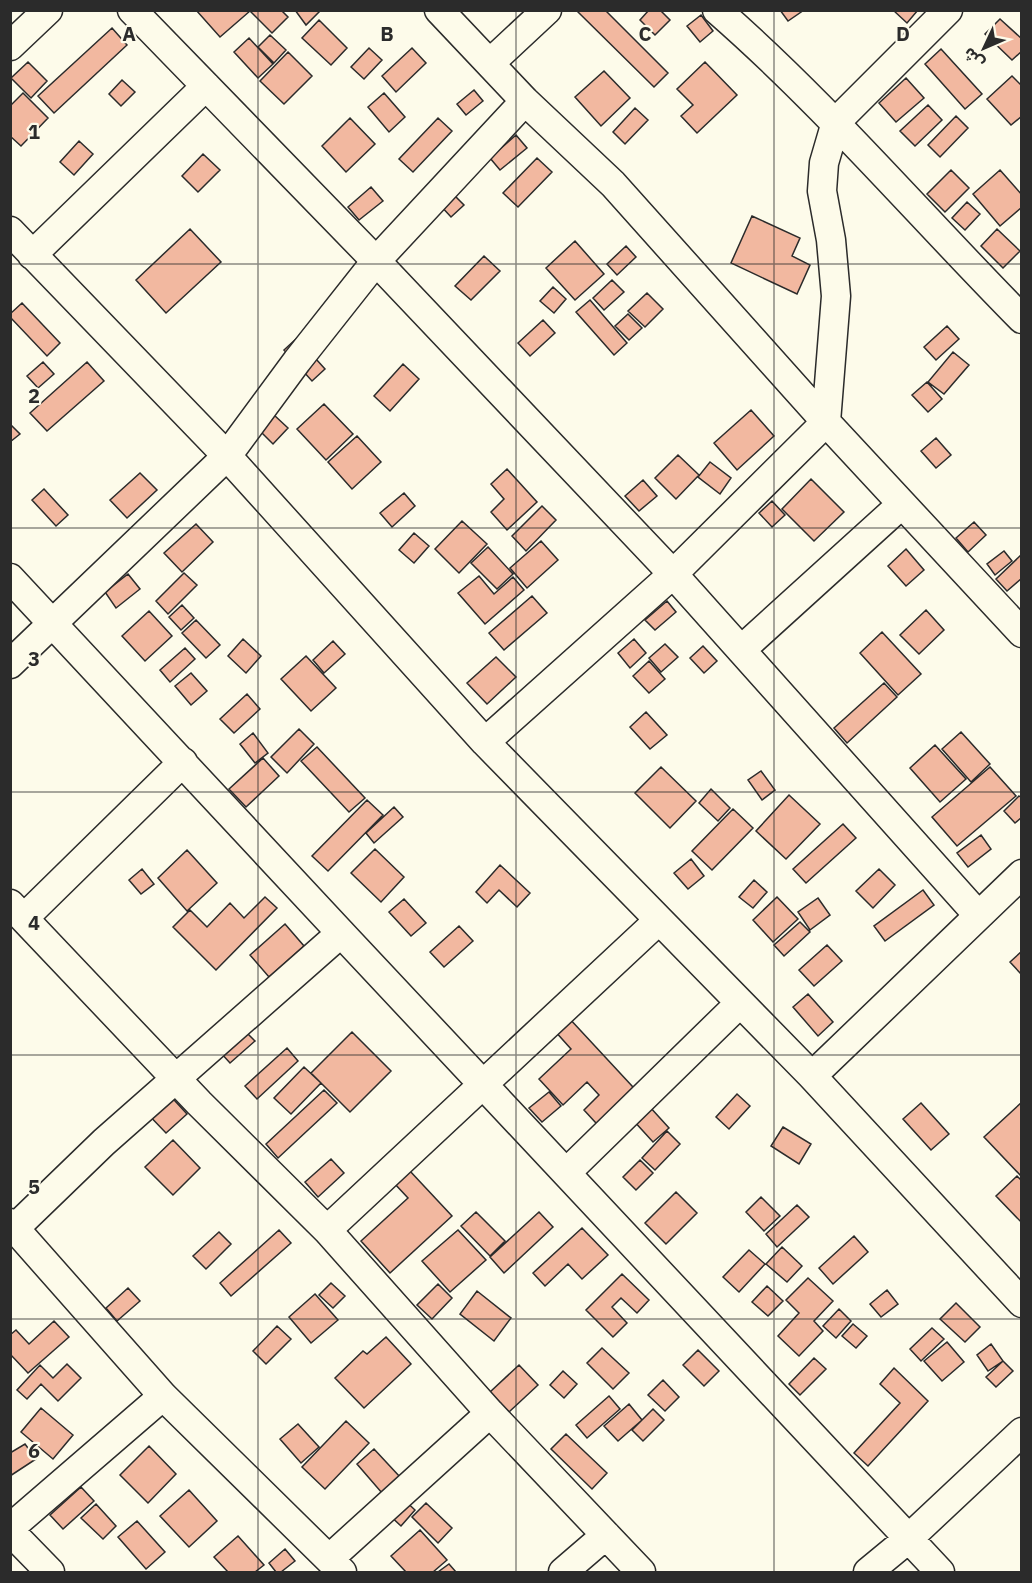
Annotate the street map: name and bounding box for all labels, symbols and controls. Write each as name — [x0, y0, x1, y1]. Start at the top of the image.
north arrow — [954, 18, 1014, 78]
text: A — [122, 20, 136, 47]
text: B — [380, 20, 394, 47]
text: C — [638, 20, 652, 47]
text: D — [896, 20, 910, 47]
text: ش — [958, 44, 988, 73]
text: 1 — [28, 118, 40, 145]
text: 2 — [28, 382, 40, 409]
text: 3 — [28, 645, 40, 672]
text: 4 — [28, 909, 40, 936]
text: 5 — [28, 1173, 40, 1200]
text: 6 — [28, 1437, 40, 1464]

